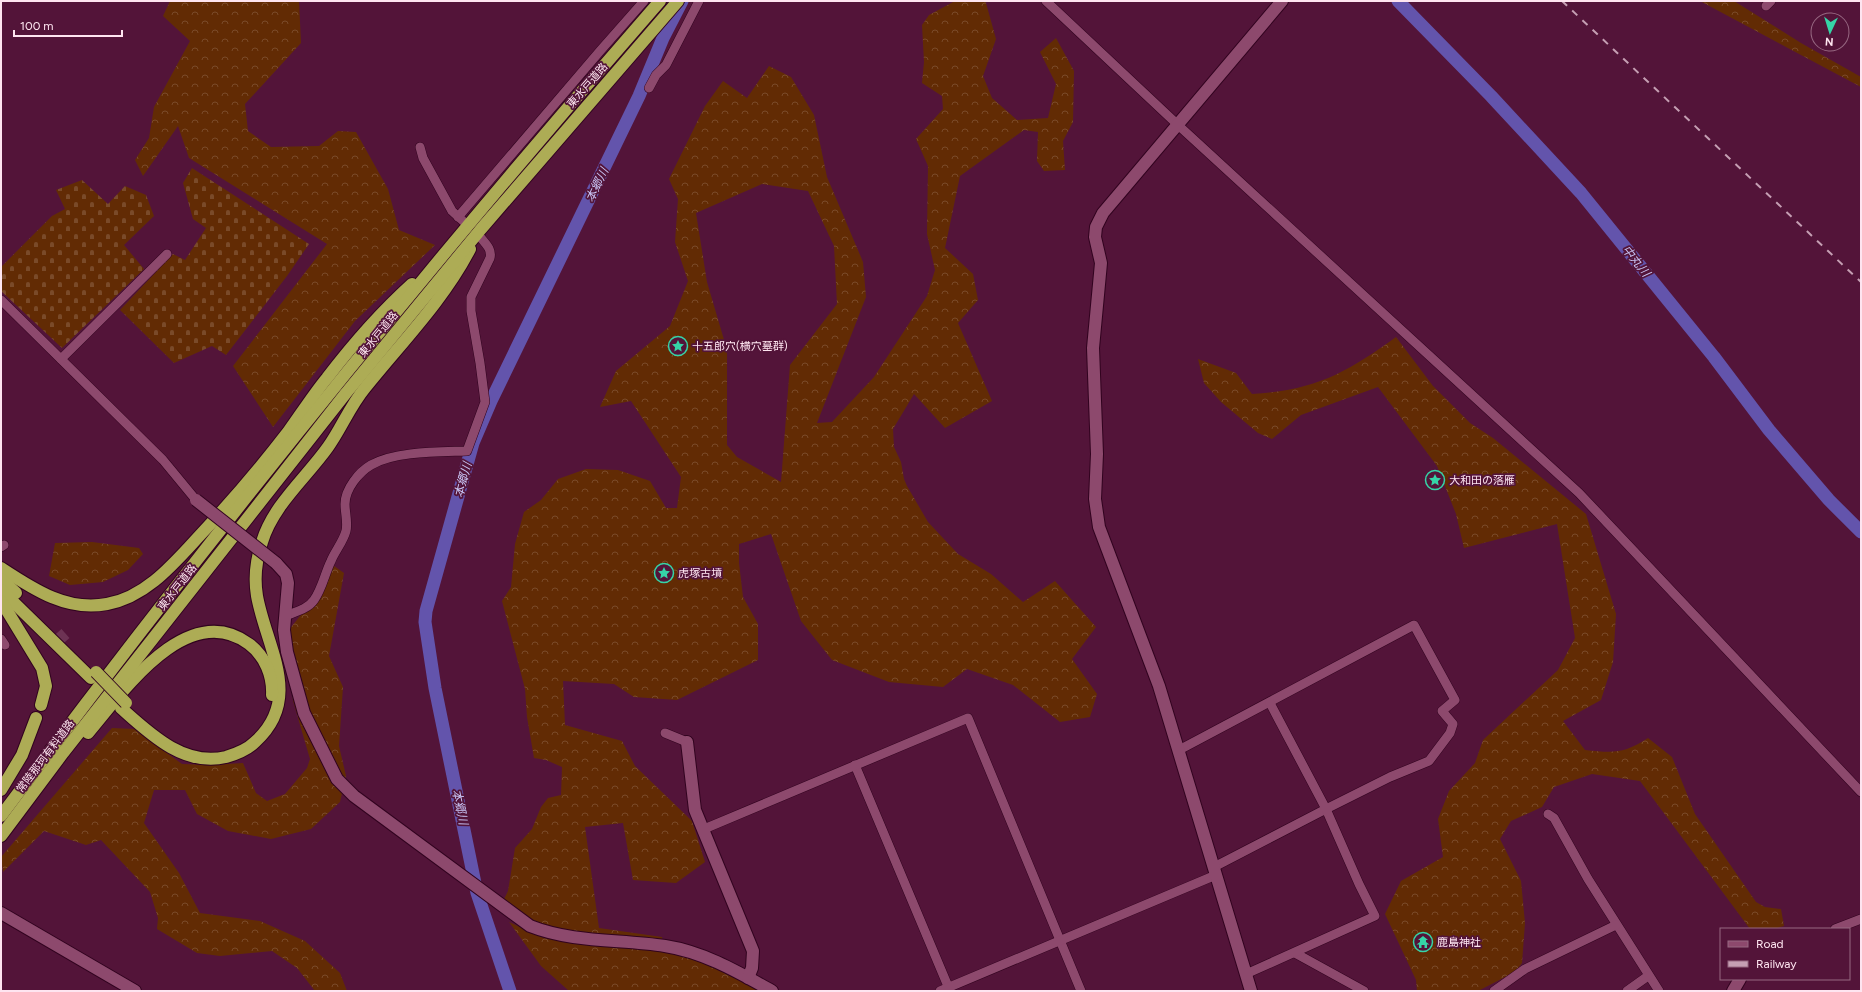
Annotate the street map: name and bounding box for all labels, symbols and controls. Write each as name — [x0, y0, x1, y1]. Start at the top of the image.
scale bar — [14, 12, 122, 38]
north arrow — [1810, 12, 1850, 52]
text: 100 m — [20, 19, 54, 33]
text: N — [1825, 35, 1834, 48]
street label: 東水戸道路 — [564, 60, 610, 110]
water label: 本郷川 — [583, 164, 612, 204]
water label: 中丸川 — [1619, 243, 1654, 281]
street label: 東水戸道路 — [356, 309, 401, 360]
place icon: 十五郎穴(横穴墓群) — [667, 335, 689, 357]
place label: 十五郎穴(横穴墓群) — [692, 340, 788, 353]
water label: 本郷川 — [452, 459, 475, 499]
place icon: 大和田の落雁 — [1424, 469, 1446, 491]
place label: 大和田の落雁 — [1449, 474, 1515, 487]
street label: 東水戸道路 — [155, 562, 199, 613]
place icon: 虎塚古墳 — [653, 562, 675, 584]
place label: 虎塚古墳 — [678, 567, 722, 580]
street label: 常陸那珂有料道路 — [14, 717, 77, 795]
water label: 本郷川 — [449, 788, 471, 828]
legend — [1720, 928, 1850, 980]
temple icon: 鹿島神社 — [1412, 931, 1434, 953]
place label: 鹿島神社 — [1437, 936, 1481, 949]
text: Road — [1756, 937, 1784, 951]
text: Railway — [1756, 957, 1797, 971]

